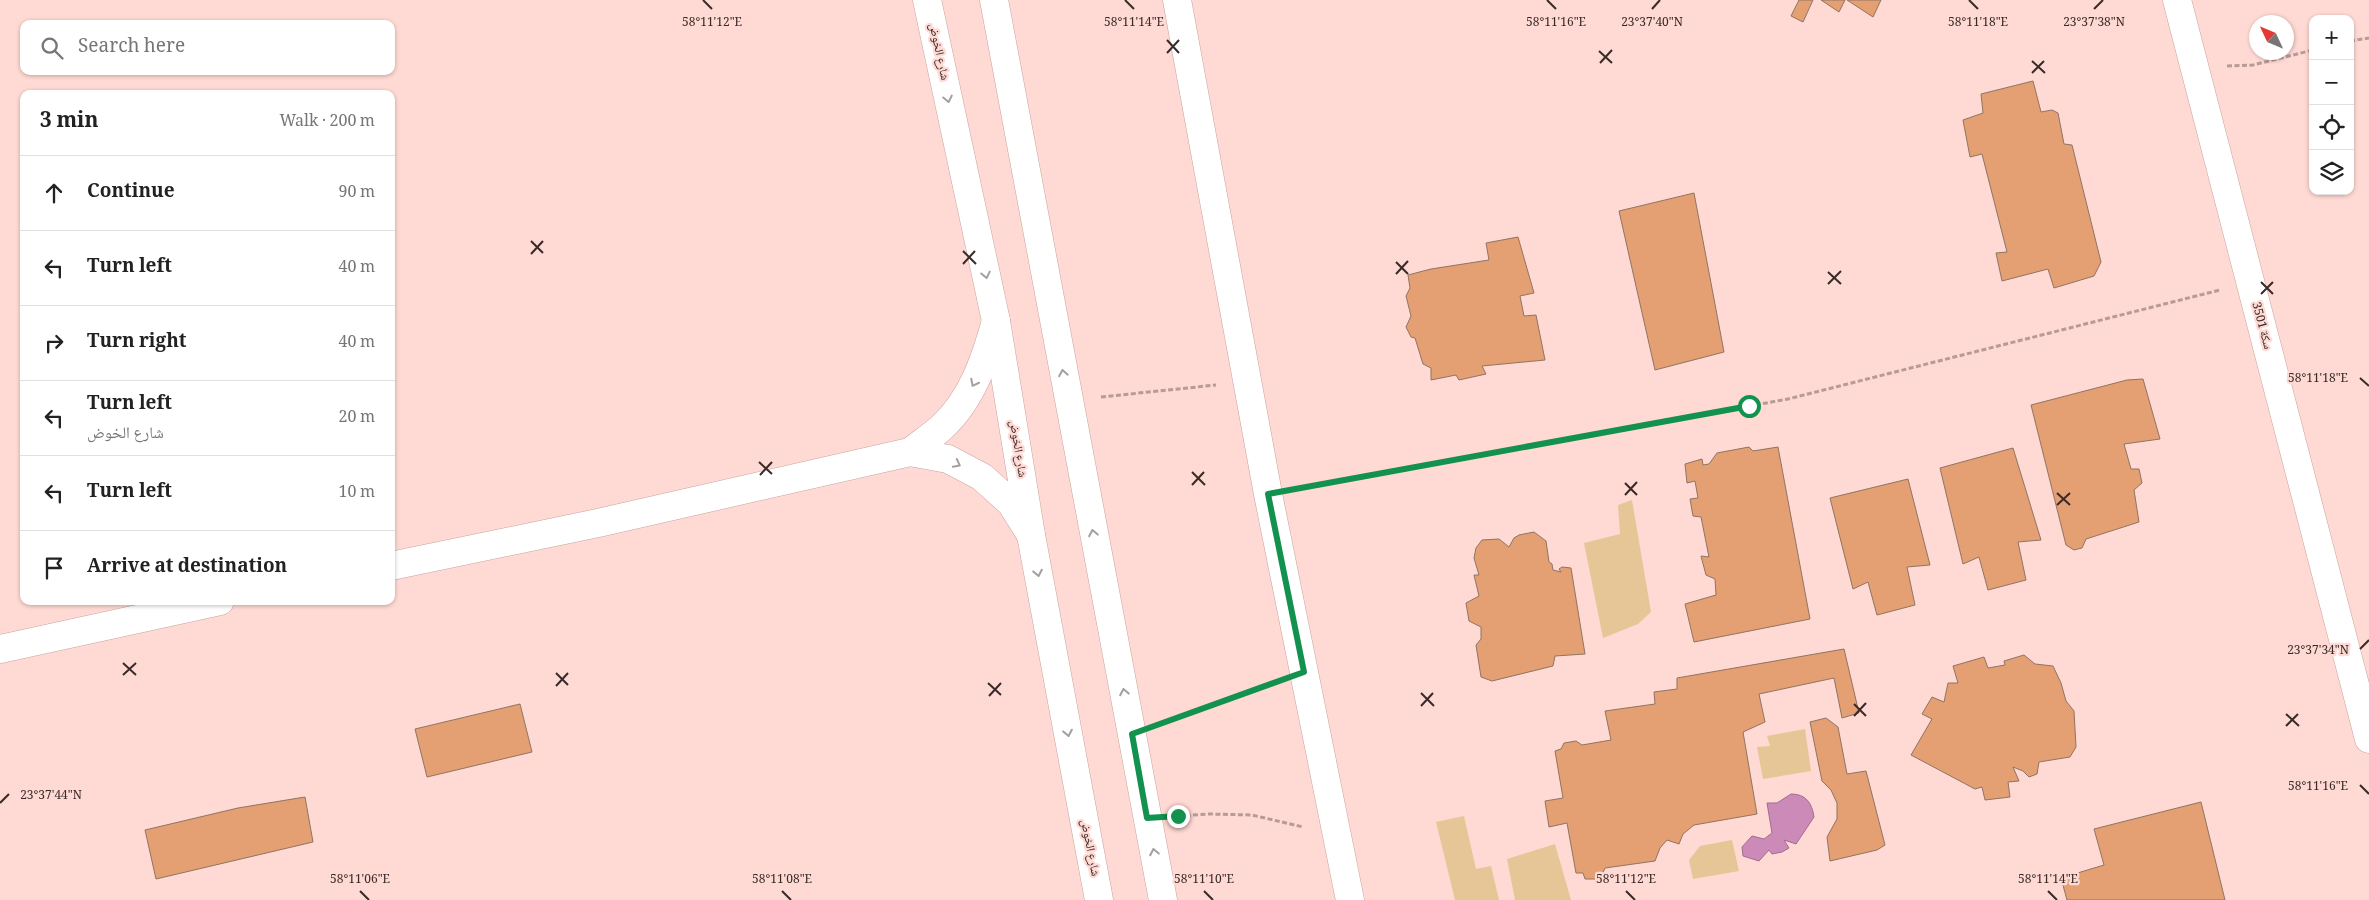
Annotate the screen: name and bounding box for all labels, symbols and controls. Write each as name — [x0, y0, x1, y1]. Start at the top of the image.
text: 58°11'12"E — [682, 13, 742, 34]
text: 58°11'14"E — [1104, 13, 1164, 34]
text: 58°11'16"E — [1526, 13, 1586, 34]
text: 23°37'40"N — [1621, 13, 1683, 34]
text: 58°11'18"E — [1948, 13, 2008, 34]
text: 23°37'38"N — [2063, 13, 2125, 34]
north arrow — [2249, 15, 2294, 60]
map controls — [2309, 15, 2354, 195]
button: + — [2309, 15, 2354, 60]
search box — [20, 20, 395, 75]
street label: شارع الخوض — [922, 22, 954, 82]
text: Search here — [78, 32, 185, 64]
icon: search — [38, 34, 66, 62]
button: − — [2309, 60, 2354, 105]
one-way arrow — [942, 95, 953, 103]
text: 3 min — [40, 105, 99, 140]
button: locate — [2309, 105, 2354, 150]
text: Walk · 200 m — [279, 109, 375, 136]
button: layers — [2309, 150, 2354, 195]
text: Continue — [87, 177, 175, 209]
icon: ahead — [40, 179, 68, 207]
text: 90 m — [338, 180, 375, 207]
text: Turn left — [87, 252, 172, 284]
icon: left — [40, 254, 68, 282]
text: 40 m — [338, 255, 375, 282]
one-way arrow — [980, 271, 990, 279]
street label: سكة 3501 — [2245, 300, 2277, 352]
text: Turn right — [87, 327, 187, 359]
icon: right — [40, 329, 68, 357]
text: 40 m — [338, 330, 375, 357]
one-way arrow — [1058, 369, 1068, 378]
text: 58°11'18"E — [2288, 369, 2348, 390]
one-way arrow — [970, 378, 980, 387]
text: Turn left — [87, 389, 172, 421]
route start — [1738, 395, 1761, 418]
icon: left — [40, 404, 68, 432]
text: 20 m — [338, 405, 375, 432]
street label: شارع الخوض — [1002, 419, 1032, 479]
text: شارع الخوض — [87, 421, 164, 448]
one-way arrow — [952, 458, 961, 468]
text: Turn left — [87, 477, 172, 509]
icon: left — [40, 479, 68, 507]
text: 10 m — [338, 480, 375, 507]
one-way arrow — [1089, 528, 1099, 537]
text: Arrive at destination — [87, 552, 287, 584]
icon: arrive — [40, 554, 68, 582]
one-way arrow — [1032, 568, 1043, 577]
text: 23°37'34"N — [2287, 641, 2349, 662]
one-way arrow — [1119, 688, 1129, 697]
one-way arrow — [1062, 728, 1072, 737]
text: 58°11'16"E — [2288, 777, 2348, 798]
text: 23°37'44"N — [20, 786, 82, 807]
route end — [1167, 805, 1190, 828]
street label: شارع الخوض — [1073, 818, 1105, 878]
one-way arrow — [1149, 848, 1160, 857]
text: 58°11'06"E — [330, 870, 390, 891]
text: 58°11'08"E — [752, 870, 812, 891]
text: 58°11'10"E — [1174, 870, 1234, 891]
text: 58°11'12"E — [1596, 870, 1656, 891]
text: 58°11'14"E — [2018, 870, 2078, 891]

